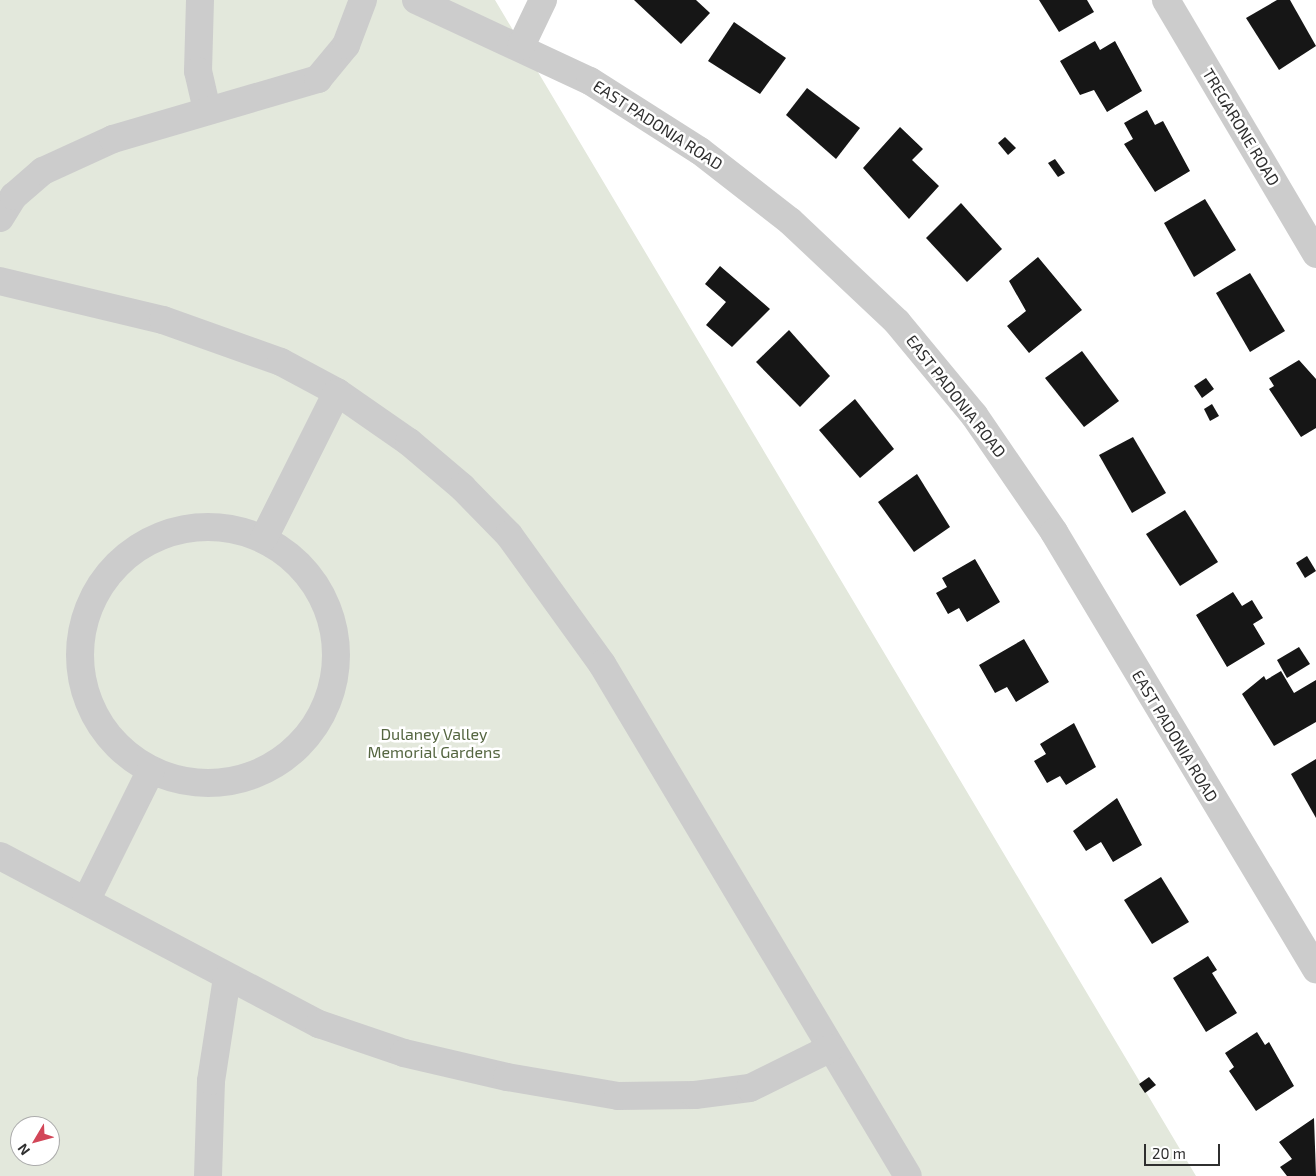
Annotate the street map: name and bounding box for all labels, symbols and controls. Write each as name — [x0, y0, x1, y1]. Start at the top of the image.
street label: TREGARONE ROAD — [1198, 65, 1284, 189]
street label: EAST PADONIA ROAD — [589, 76, 727, 174]
street label: EAST PADONIA ROAD — [902, 331, 1010, 461]
street label: EAST PADONIA ROAD — [1128, 666, 1222, 806]
park label: Dulaney Valley Memorial Gardens — [367, 724, 501, 762]
north arrow — [10, 1116, 60, 1166]
scale bar — [1146, 1134, 1222, 1166]
text: N — [14, 1141, 33, 1159]
text: 20 m — [1152, 1144, 1186, 1162]

